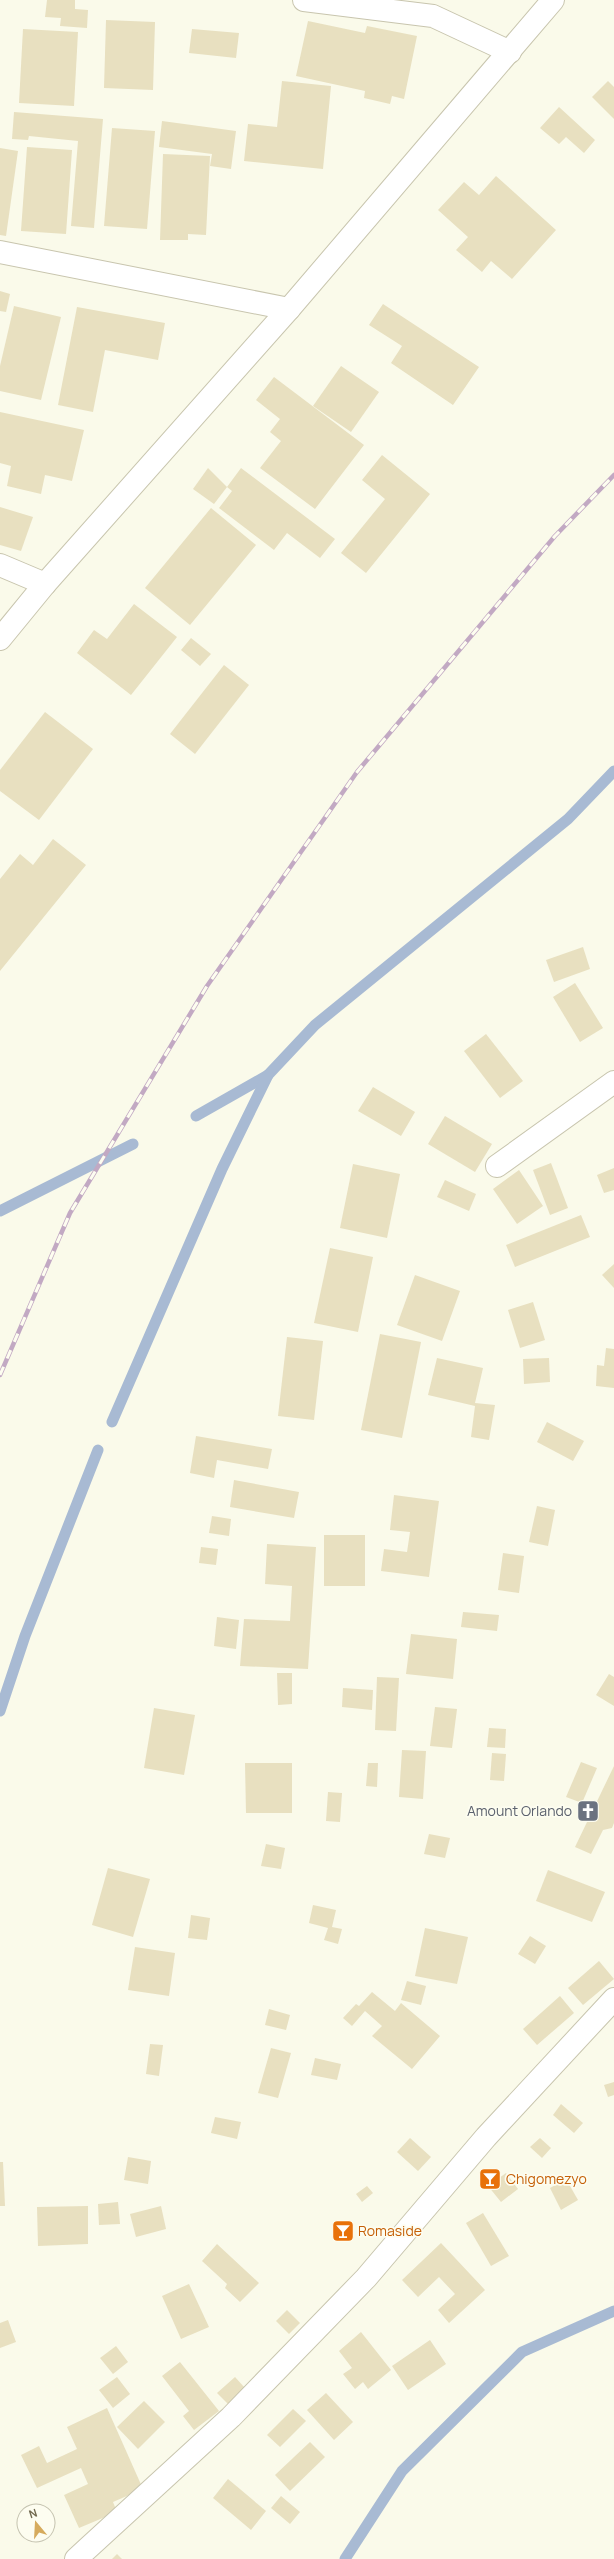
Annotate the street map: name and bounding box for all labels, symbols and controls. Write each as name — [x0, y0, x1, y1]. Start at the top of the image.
church icon: Amount Orlando — [575, 1798, 601, 1824]
place label: Amount Orlando — [467, 1801, 572, 1820]
bar icon: Chigomezyo — [477, 2166, 503, 2192]
place label: Chigomezyo — [506, 2169, 587, 2188]
bar icon: Romaside — [330, 2218, 356, 2244]
place label: Romaside — [358, 2221, 422, 2240]
north arrow — [16, 2503, 56, 2543]
text: N — [27, 2505, 39, 2521]

